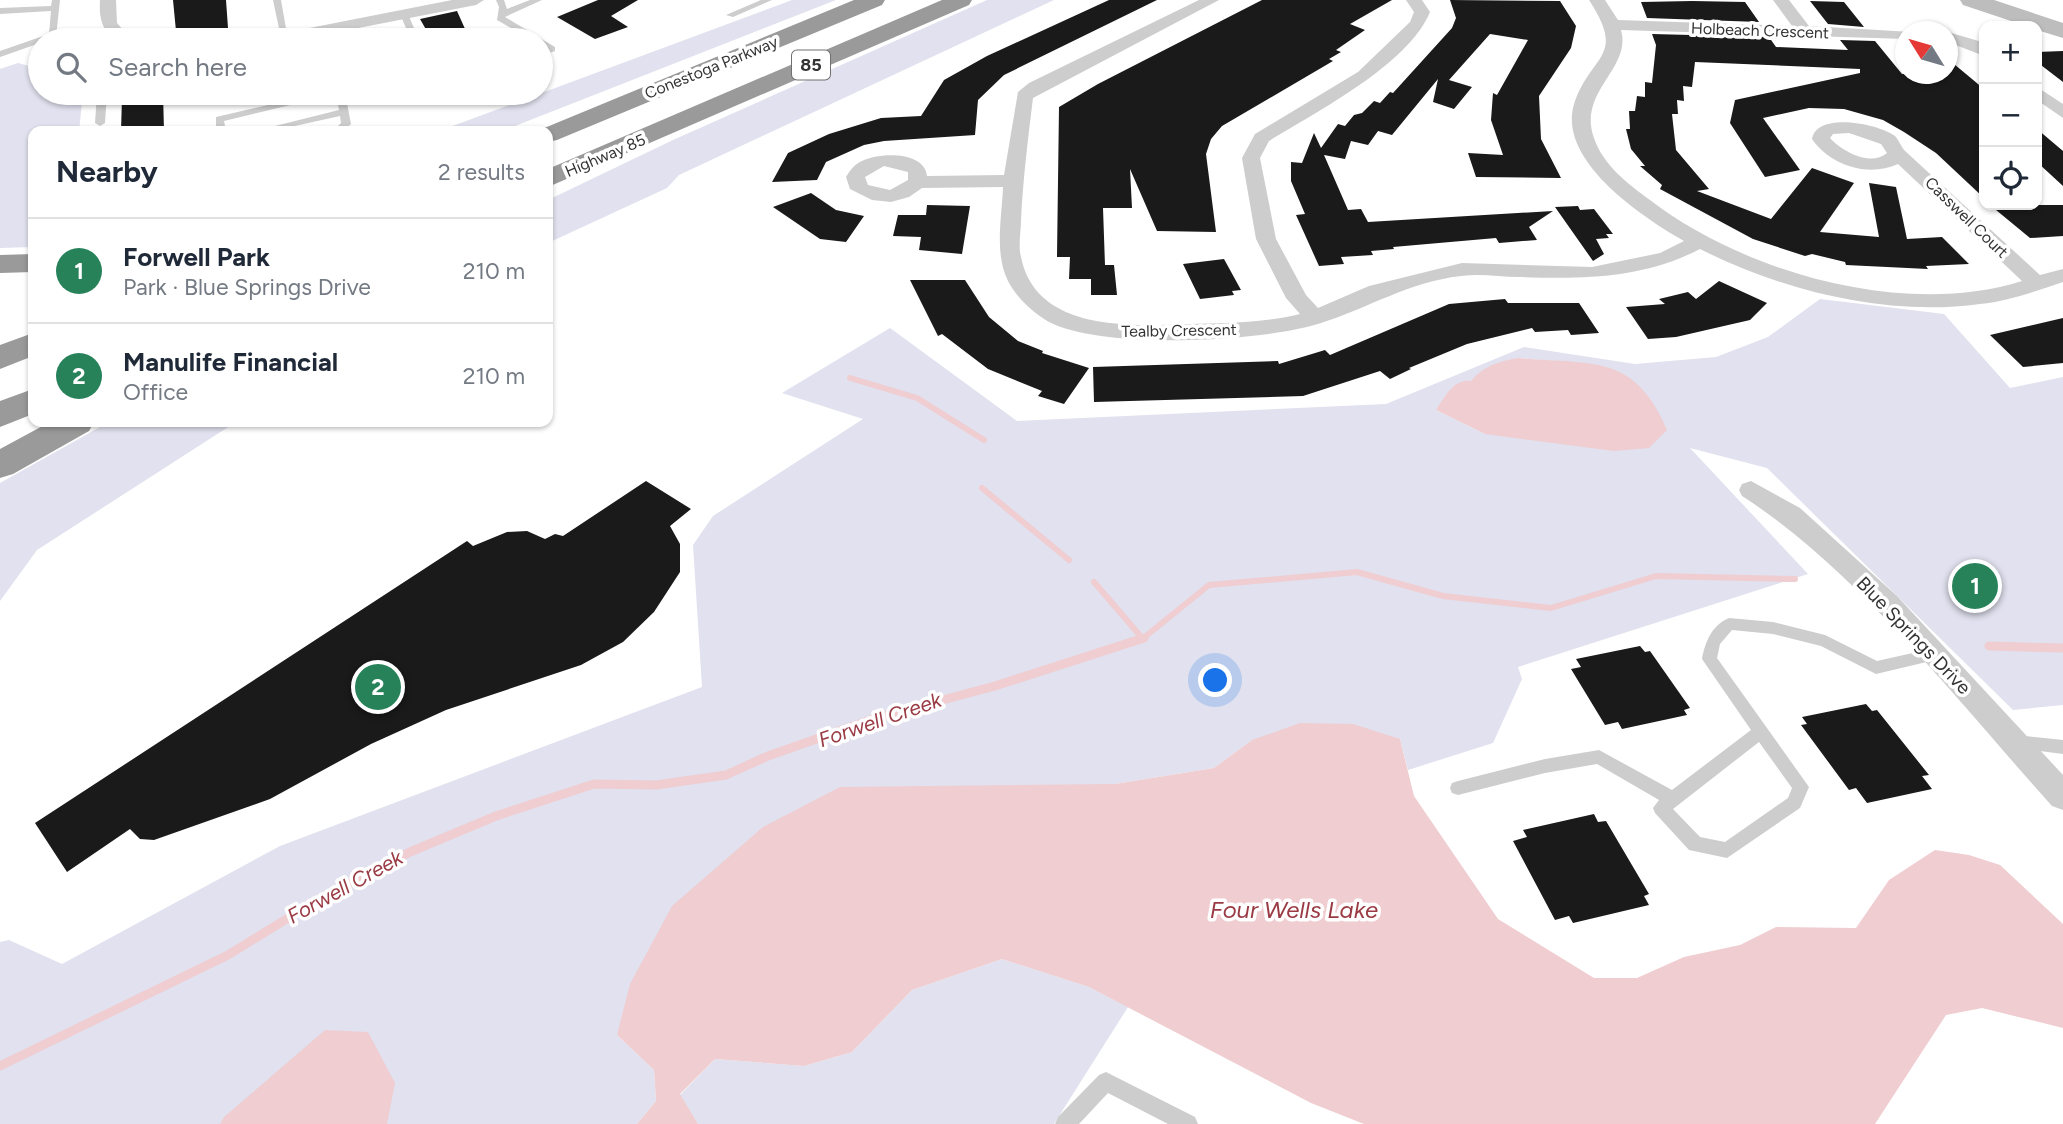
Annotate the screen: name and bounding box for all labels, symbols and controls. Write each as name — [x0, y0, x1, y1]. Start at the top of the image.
street label: Holbeach Crescent — [1691, 19, 1829, 42]
north arrow — [1895, 21, 1958, 84]
map controls — [1979, 21, 2042, 210]
button: + — [1979, 21, 2042, 84]
search box — [28, 28, 553, 105]
street label: Conestoga Parkway — [642, 32, 781, 103]
icon: search — [52, 48, 90, 86]
text: Search here — [108, 51, 247, 83]
road number: 85 — [792, 51, 830, 80]
button: − — [1979, 84, 2042, 147]
street label: Highway 85 — [562, 130, 648, 181]
button: locate — [1979, 147, 2042, 210]
text: Nearby — [56, 153, 158, 190]
text: 2 results — [438, 158, 525, 186]
street label: Casswell Court — [1921, 173, 2012, 262]
text: Forwell Park — [123, 241, 270, 273]
text: 1 — [74, 257, 84, 285]
text: 210 m — [463, 257, 525, 285]
text: Park · Blue Springs Drive — [123, 273, 371, 301]
street label: Tealby Crescent — [1121, 320, 1237, 341]
text: Manulife Financial — [123, 346, 338, 378]
text: 2 — [72, 362, 86, 390]
text: 210 m — [463, 362, 525, 390]
text: Office — [123, 378, 188, 406]
pin: 1 — [1952, 560, 1998, 612]
street label: Blue Springs Drive — [1852, 572, 1976, 699]
pin: 2 — [355, 661, 401, 713]
your location — [1198, 663, 1232, 697]
water label: Forwell Creek — [815, 687, 945, 752]
water label: Forwell Creek — [283, 844, 408, 929]
water label: Four Wells Lake — [1210, 895, 1378, 924]

